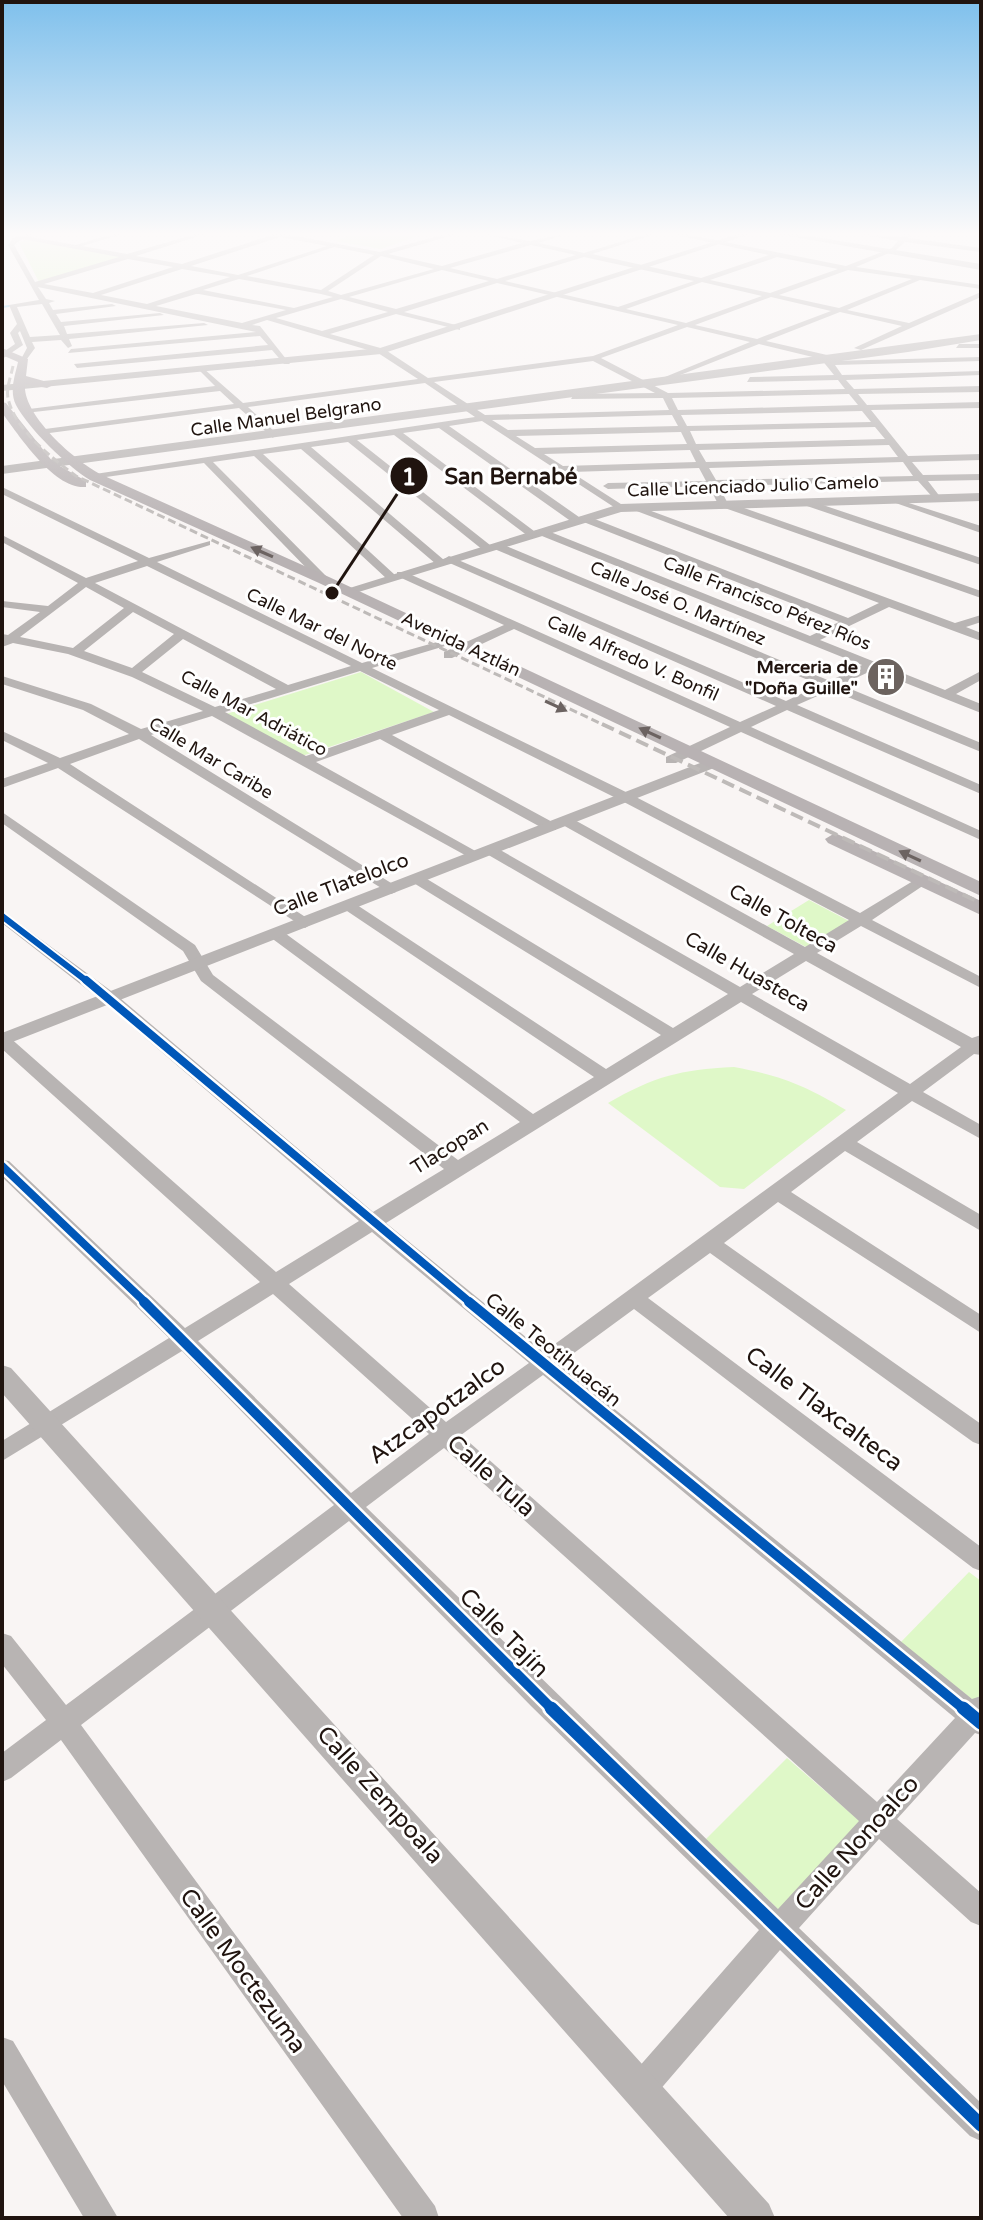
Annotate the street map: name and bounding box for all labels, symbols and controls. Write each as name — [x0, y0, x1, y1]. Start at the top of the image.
street label: Calle Manuel Belgrano — [189, 393, 383, 441]
callout: San Bernabé — [389, 453, 594, 499]
text: 1 — [401, 463, 417, 492]
text: San Bernabé — [444, 464, 578, 490]
street label: Calle Licenciado Julio Camelo — [627, 471, 879, 501]
one-way arrow — [250, 546, 274, 559]
street label: Calle Francisco Pérez Ríos — [660, 551, 874, 655]
street label: Calle José O. Martínez — [587, 556, 769, 650]
street label: Calle Mar del Norte — [243, 583, 401, 675]
street label: Avenida Aztlán — [398, 607, 524, 681]
street label: Calle Alfredo V. Bonfil — [544, 610, 722, 706]
place label: Merceria de "Doña Guille" — [745, 656, 858, 699]
building icon: Merceria de "Doña Guille" — [865, 656, 907, 698]
street label: Calle Mar Adriático — [177, 665, 331, 761]
one-way arrow — [545, 699, 568, 713]
street label: Calle Mar Caribe — [145, 712, 277, 804]
one-way arrow — [639, 726, 662, 740]
street label: Calle Tlatelolco — [270, 848, 412, 922]
one-way arrow — [899, 849, 922, 863]
street label: Calle Tolteca — [725, 879, 841, 959]
street label: Calle Huasteca — [680, 927, 814, 1017]
street label: Tlacopan — [407, 1114, 493, 1180]
street label: Calle Teotihuacán — [480, 1288, 626, 1412]
street label: Calle Tlaxcalteca — [740, 1340, 908, 1478]
street label: Atzcapotzalco — [363, 1352, 511, 1470]
street label: Calle Tula — [441, 1429, 541, 1523]
street label: Calle Tajín — [453, 1582, 555, 1684]
street label: Calle Zempoala — [310, 1720, 450, 1870]
street label: Calle Nonoalco — [789, 1770, 925, 1916]
street label: Calle Moctezuma — [173, 1883, 313, 2059]

